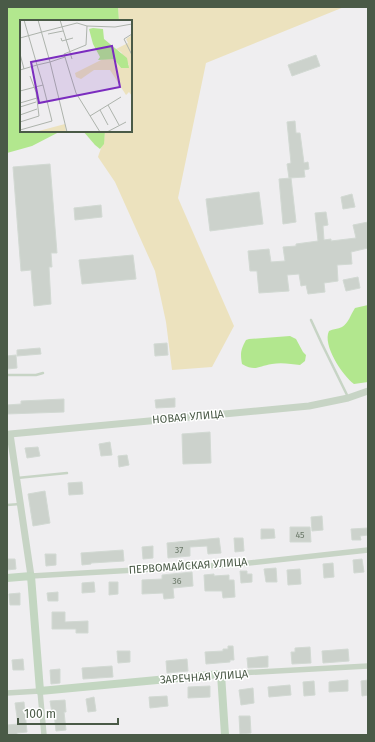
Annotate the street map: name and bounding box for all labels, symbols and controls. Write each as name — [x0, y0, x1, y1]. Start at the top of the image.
inset map — [20, 20, 132, 132]
street label: НОВАЯ УЛИЦА — [152, 407, 225, 427]
house number: 45 — [295, 530, 305, 540]
house number: 37 — [175, 545, 183, 555]
street label: ПЕРВОМАЙСКАЯ УЛИЦА — [128, 555, 248, 577]
house number: 36 — [172, 576, 182, 586]
street label: ЗАРЕЧНАЯ УЛИЦА — [159, 667, 249, 687]
scale bar — [18, 700, 118, 726]
text: 100 m — [24, 707, 56, 721]

